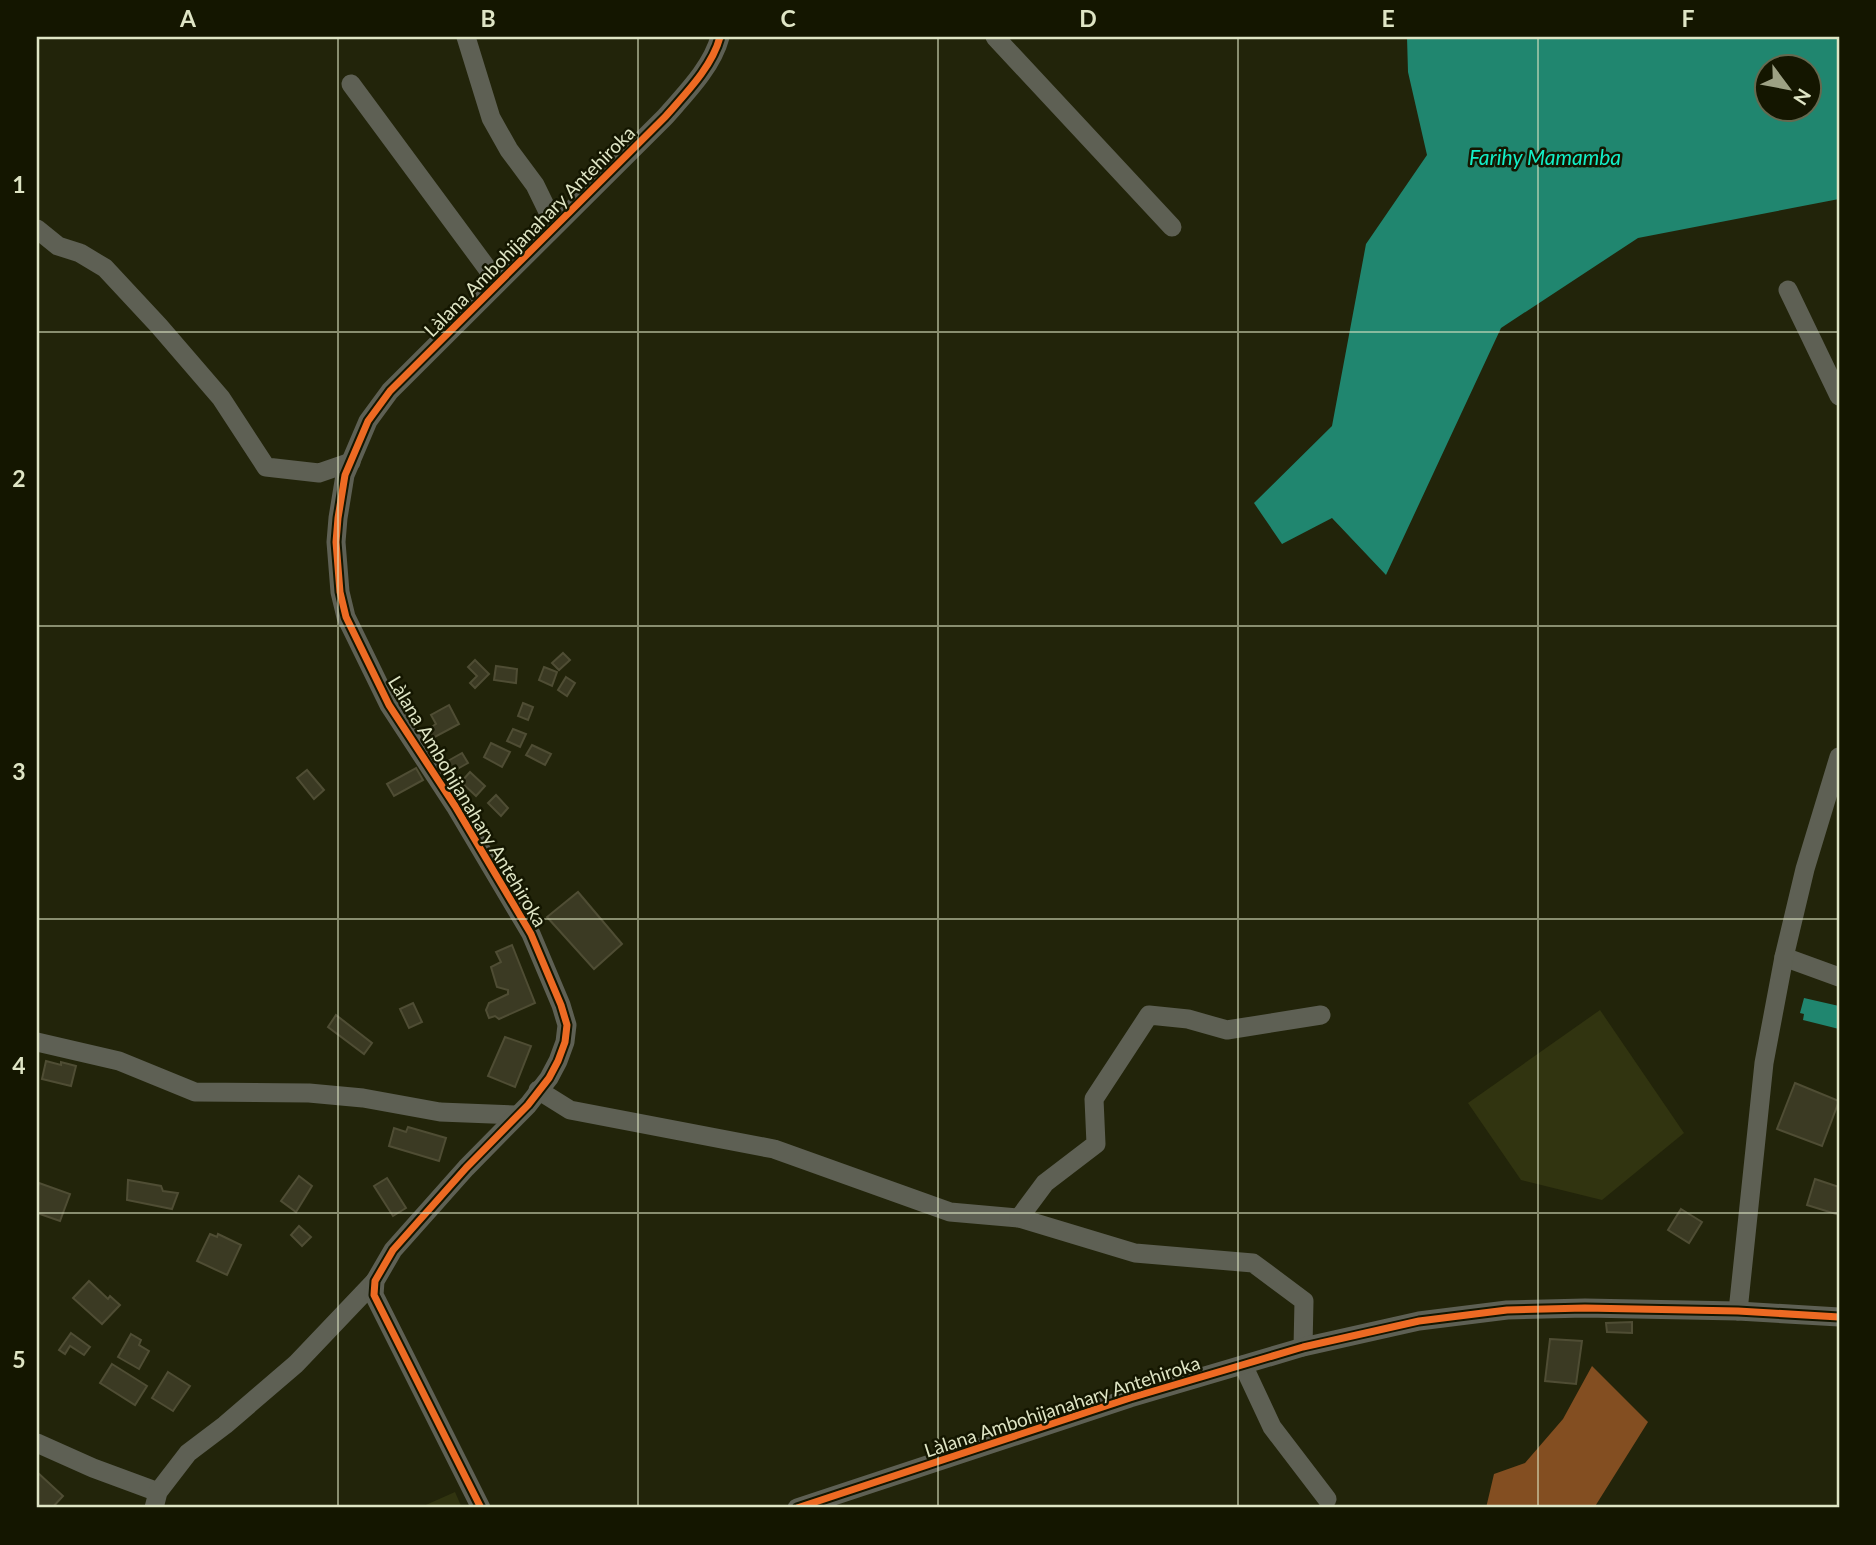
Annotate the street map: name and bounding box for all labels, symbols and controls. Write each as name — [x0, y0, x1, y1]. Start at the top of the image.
text: A — [179, 4, 197, 32]
text: B — [480, 4, 496, 32]
text: C — [780, 4, 796, 32]
text: D — [1079, 4, 1097, 32]
text: E — [1381, 4, 1395, 32]
text: F — [1681, 4, 1695, 32]
north arrow — [1754, 52, 1824, 122]
text: N — [1789, 85, 1816, 110]
street label: Làlana Ambohijanahary Antehiroka — [419, 121, 639, 341]
water label: Farihy Mamamba — [1469, 144, 1621, 169]
text: 1 — [12, 170, 26, 198]
text: 2 — [12, 464, 26, 492]
street label: Làlana Ambohijanahary Antehiroka — [384, 671, 552, 931]
text: 3 — [12, 757, 26, 785]
text: 4 — [12, 1051, 26, 1079]
text: 5 — [12, 1345, 26, 1373]
street label: Làlana Ambohijanahary Antehiroka — [921, 1350, 1203, 1462]

